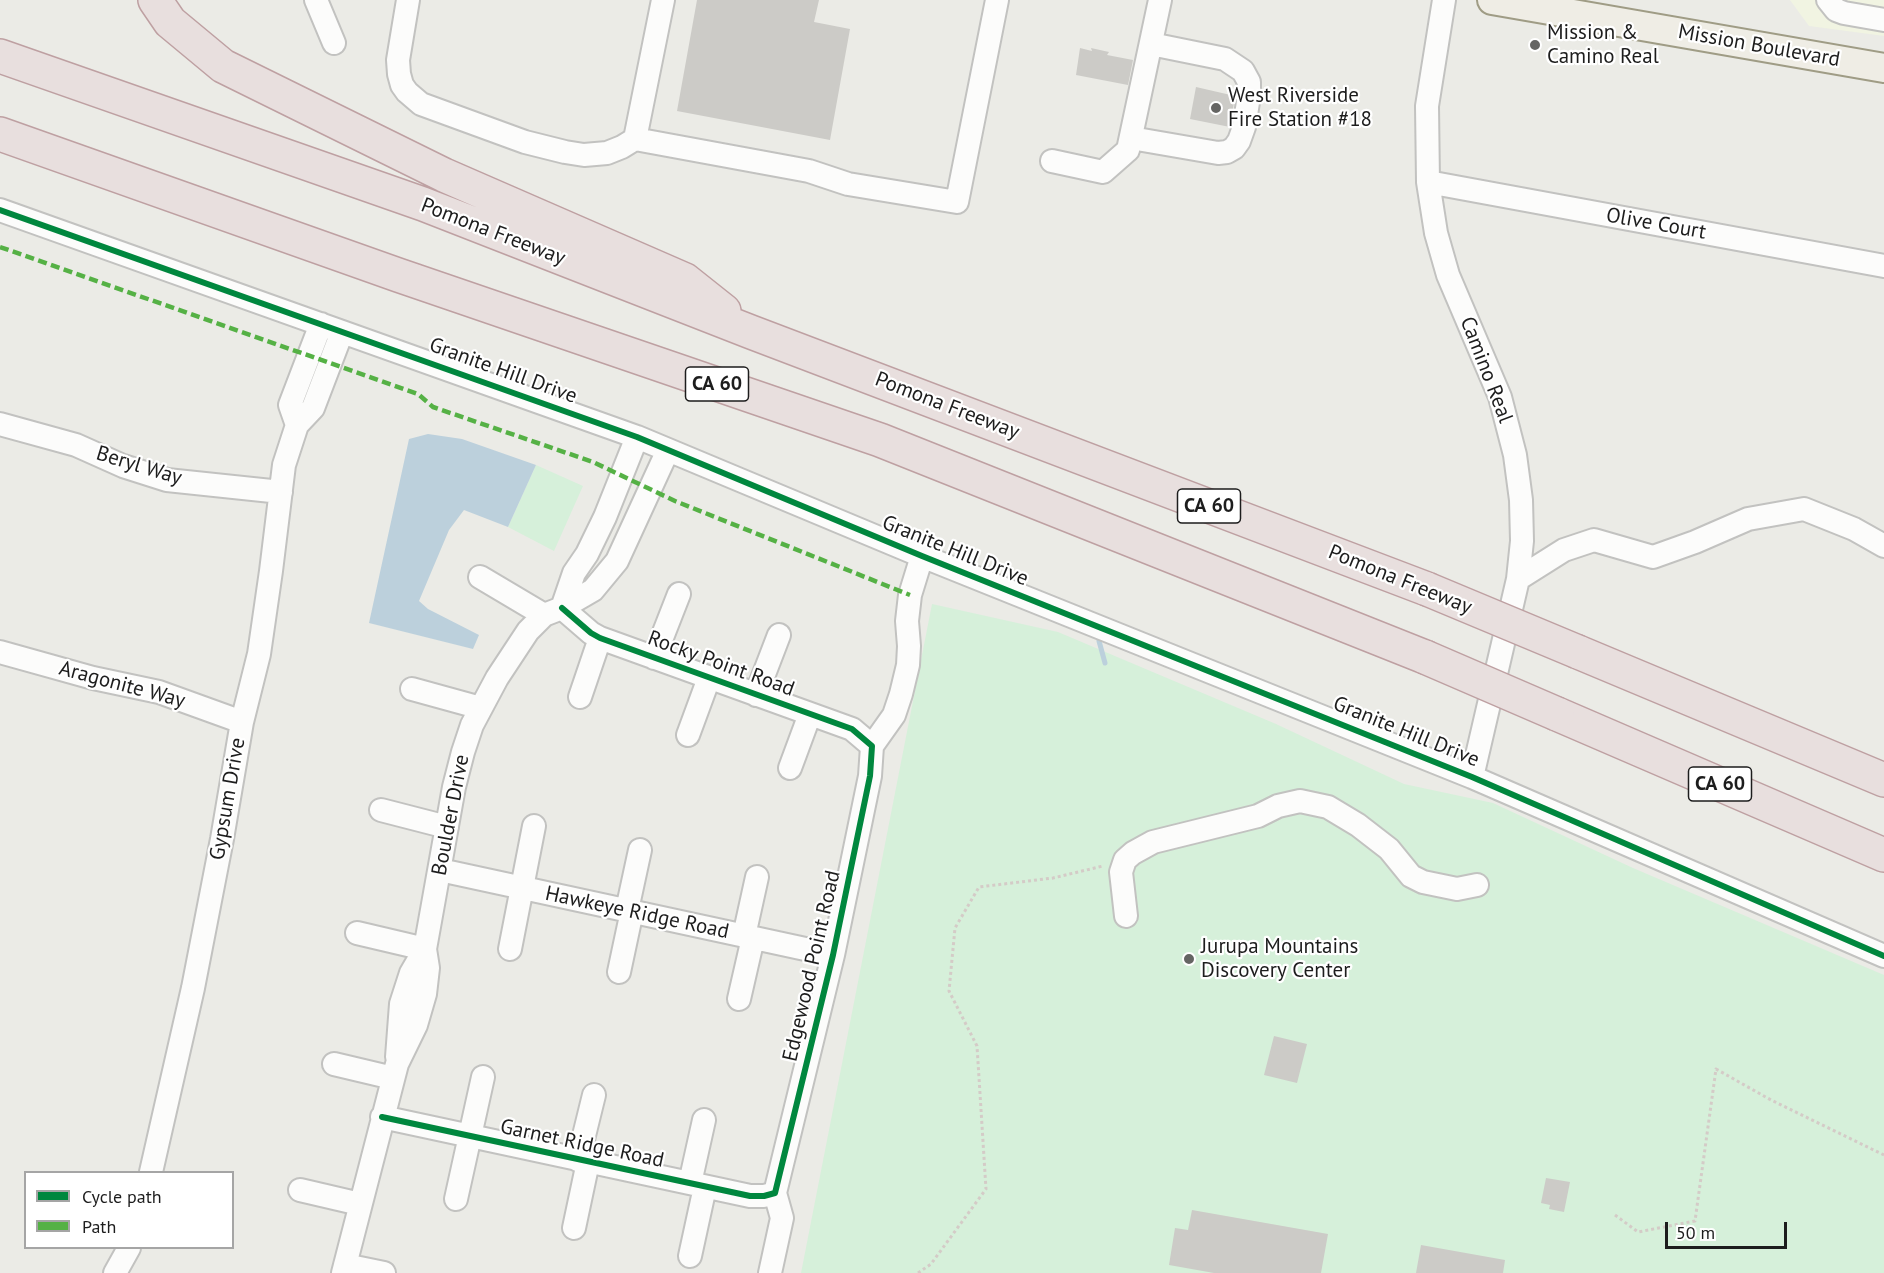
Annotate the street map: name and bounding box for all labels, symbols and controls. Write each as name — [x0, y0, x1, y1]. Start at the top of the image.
street label: Mission Boulevard — [1676, 19, 1842, 73]
place label: Mission & Camino Real — [1547, 20, 1659, 70]
marker: Mission & Camino Real — [1528, 38, 1542, 52]
place label: West Riverside Fire Station #18 — [1228, 83, 1372, 133]
marker: West Riverside Fire Station #18 — [1209, 101, 1223, 115]
street label: Pomona Freeway — [417, 193, 569, 271]
street label: Olive Court — [1604, 203, 1708, 245]
street label: Camino Real — [1454, 313, 1518, 427]
street label: Granite Hill Drive — [426, 333, 580, 409]
road number: CA 60 — [686, 367, 748, 401]
street label: Pomona Freeway — [871, 367, 1023, 445]
street label: Beryl Way — [93, 441, 185, 491]
road number: CA 60 — [1178, 489, 1240, 523]
street label: Granite Hill Drive — [878, 510, 1032, 592]
street label: Pomona Freeway — [1325, 540, 1475, 620]
street label: Rocky Point Road — [644, 626, 798, 702]
street label: Aragonite Way — [56, 656, 188, 714]
street label: Granite Hill Drive — [1329, 691, 1483, 773]
street label: Gypsum Drive — [205, 736, 251, 862]
street label: Boulder Drive — [427, 752, 475, 878]
road number: CA 60 — [1688, 767, 1752, 801]
street label: Edgewood Point Road — [778, 868, 846, 1064]
street label: Hawkeye Ridge Road — [543, 881, 731, 945]
place label: Jurupa Mountains Discovery Center — [1201, 934, 1358, 984]
marker: Jurupa Mountains Discovery Center — [1182, 952, 1196, 966]
street label: Garnet Ridge Road — [498, 1114, 666, 1174]
legend — [24, 1171, 234, 1249]
text: Cycle path — [82, 1185, 162, 1208]
scale bar — [1668, 1210, 1790, 1248]
text: Path — [82, 1215, 116, 1238]
text: 50 m — [1676, 1221, 1715, 1244]

